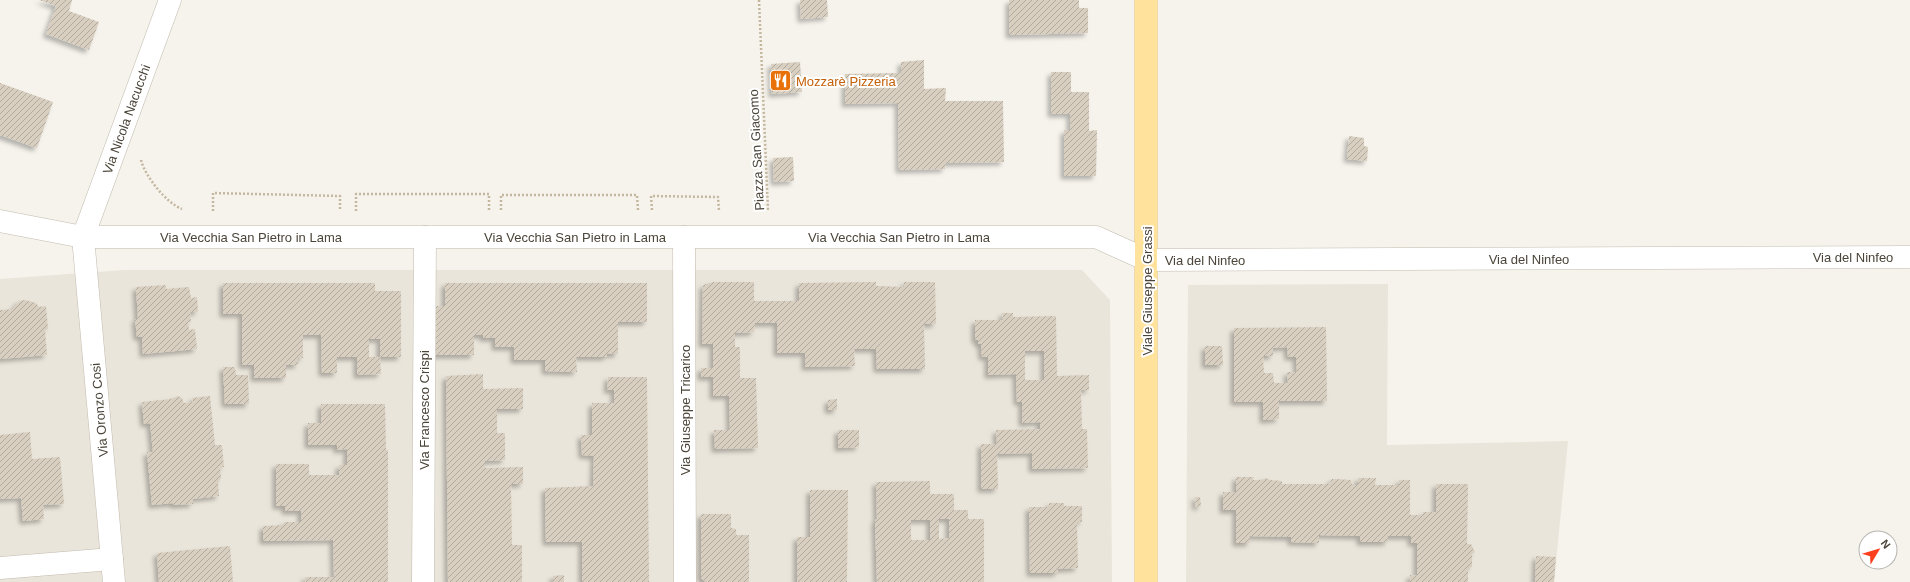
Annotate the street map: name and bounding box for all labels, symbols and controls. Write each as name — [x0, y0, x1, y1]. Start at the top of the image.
street label: Via Nicola Nacucchi — [100, 62, 153, 176]
restaurant icon: Mozzarè Pizzeria — [767, 68, 793, 94]
place label: Mozzarè Pizzeria — [796, 74, 896, 89]
street label: Piazza San Giacomo — [746, 89, 767, 211]
street label: Viale Giuseppe Grassi — [1140, 226, 1155, 356]
street label: Via Vecchia San Pietro in Lama — [160, 230, 343, 245]
street label: Via Vecchia San Pietro in Lama — [484, 230, 667, 245]
street label: Via Vecchia San Pietro in Lama — [808, 230, 991, 245]
street label: Via del Ninfeo — [1813, 250, 1893, 265]
street label: Via del Ninfeo — [1489, 252, 1569, 267]
street label: Via del Ninfeo — [1165, 253, 1245, 268]
street label: Via Giuseppe Tricarico — [678, 345, 693, 475]
street label: Via Francesco Crispi — [417, 350, 432, 470]
street label: Via Oronzo Cosi — [88, 362, 111, 458]
north arrow — [1858, 530, 1898, 570]
text: N — [1879, 537, 1893, 551]

